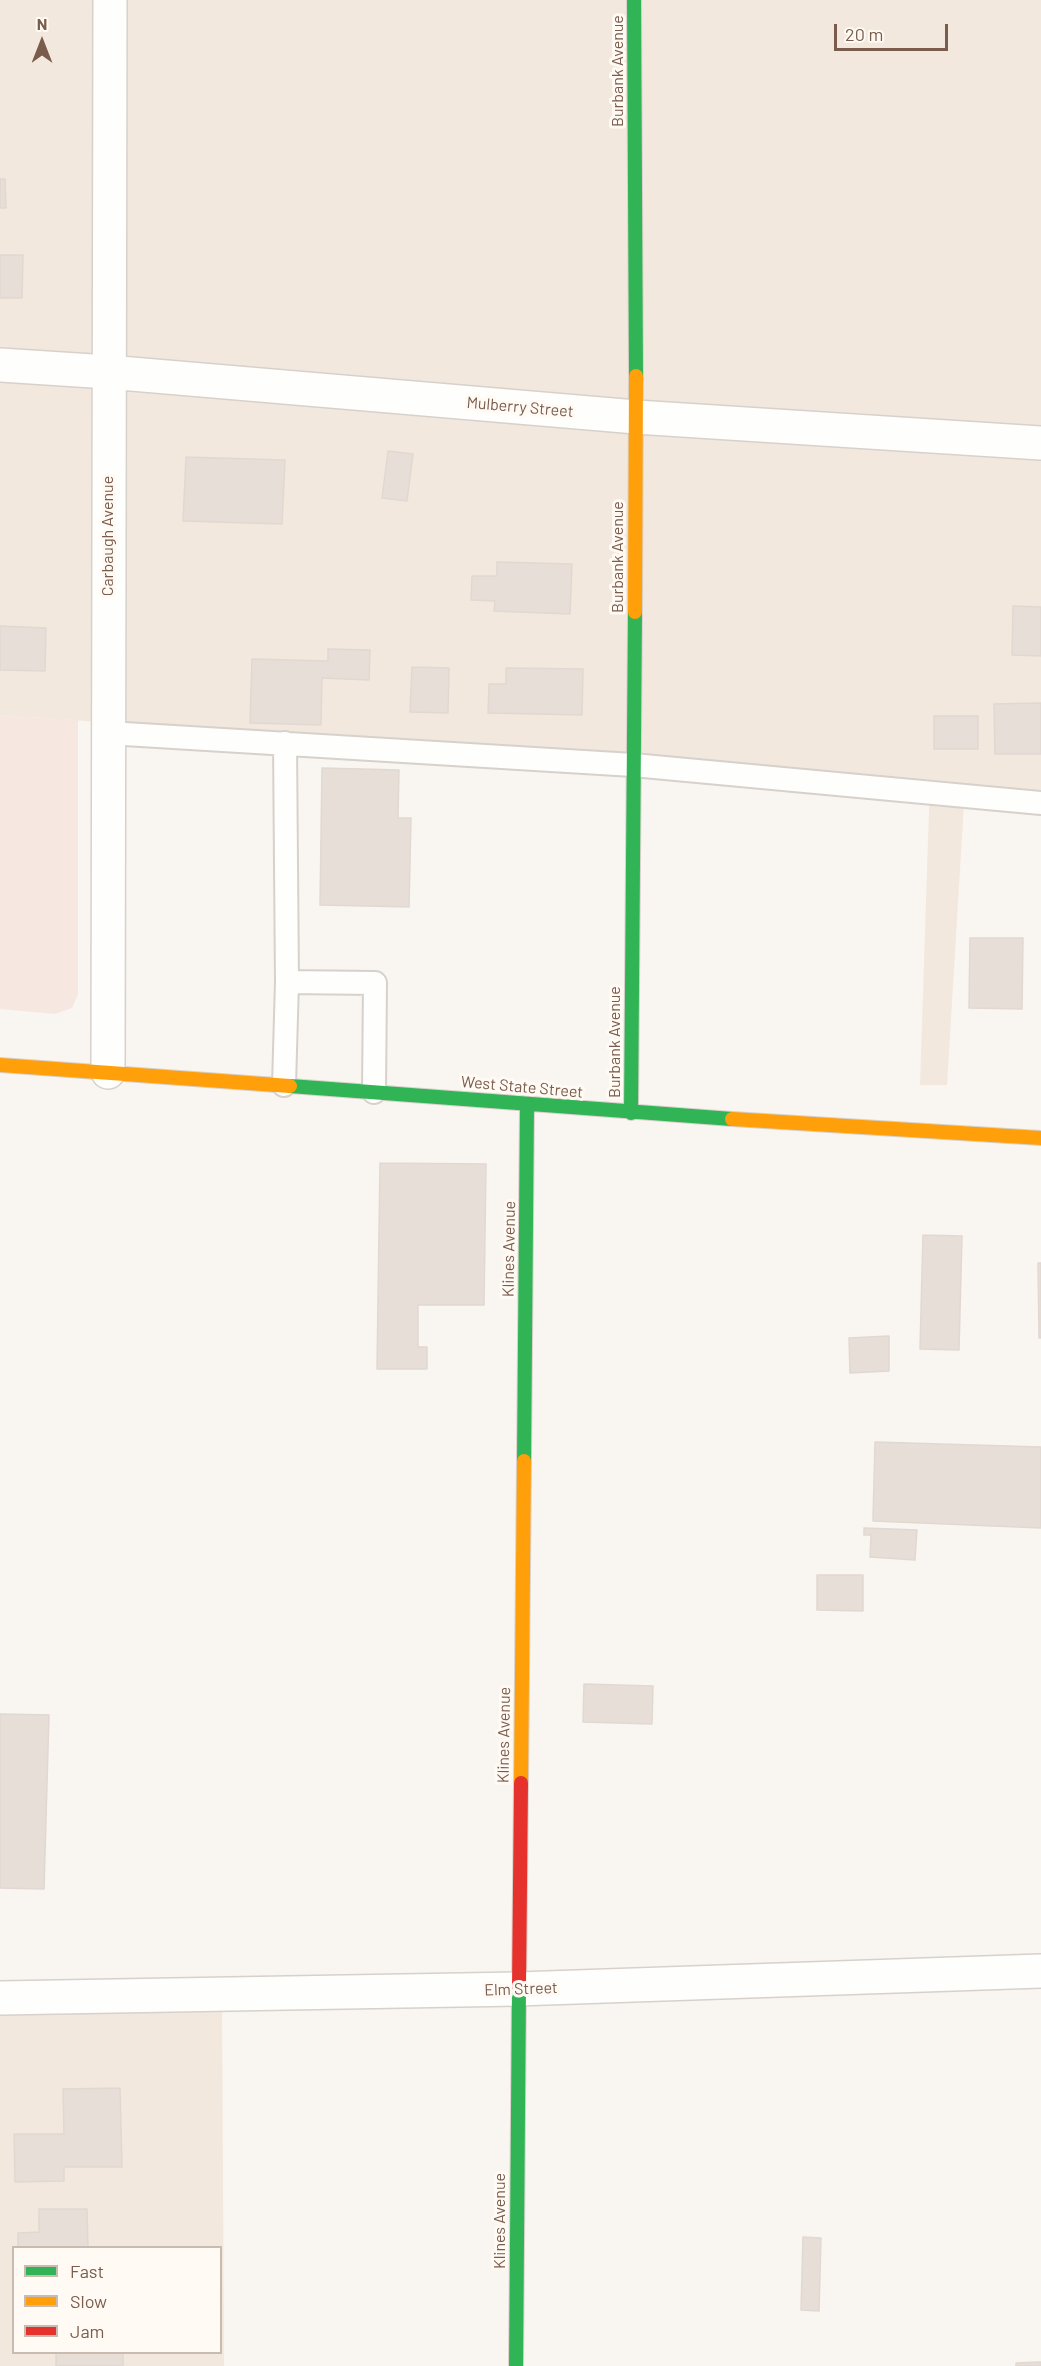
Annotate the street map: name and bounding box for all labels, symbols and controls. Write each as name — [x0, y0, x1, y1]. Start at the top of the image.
north arrow — [12, 12, 72, 72]
scale bar — [837, 12, 951, 50]
text: N — [37, 14, 47, 33]
street label: Burbank Avenue — [608, 15, 628, 127]
text: 20 m — [845, 23, 883, 45]
street label: Mulberry Street — [466, 393, 574, 421]
street label: Carbaugh Avenue — [98, 476, 118, 596]
street label: Burbank Avenue — [608, 501, 628, 613]
street label: Burbank Avenue — [605, 986, 625, 1098]
street label: West State Street — [460, 1072, 584, 1102]
street label: Klines Avenue — [499, 1201, 519, 1297]
street label: Klines Avenue — [494, 1687, 514, 1783]
street label: Elm Street — [484, 1978, 558, 2000]
street label: Klines Avenue — [490, 2173, 510, 2269]
legend — [12, 2246, 222, 2354]
text: Fast — [70, 2260, 104, 2282]
text: Slow — [70, 2290, 107, 2312]
text: Jam — [70, 2320, 104, 2342]

